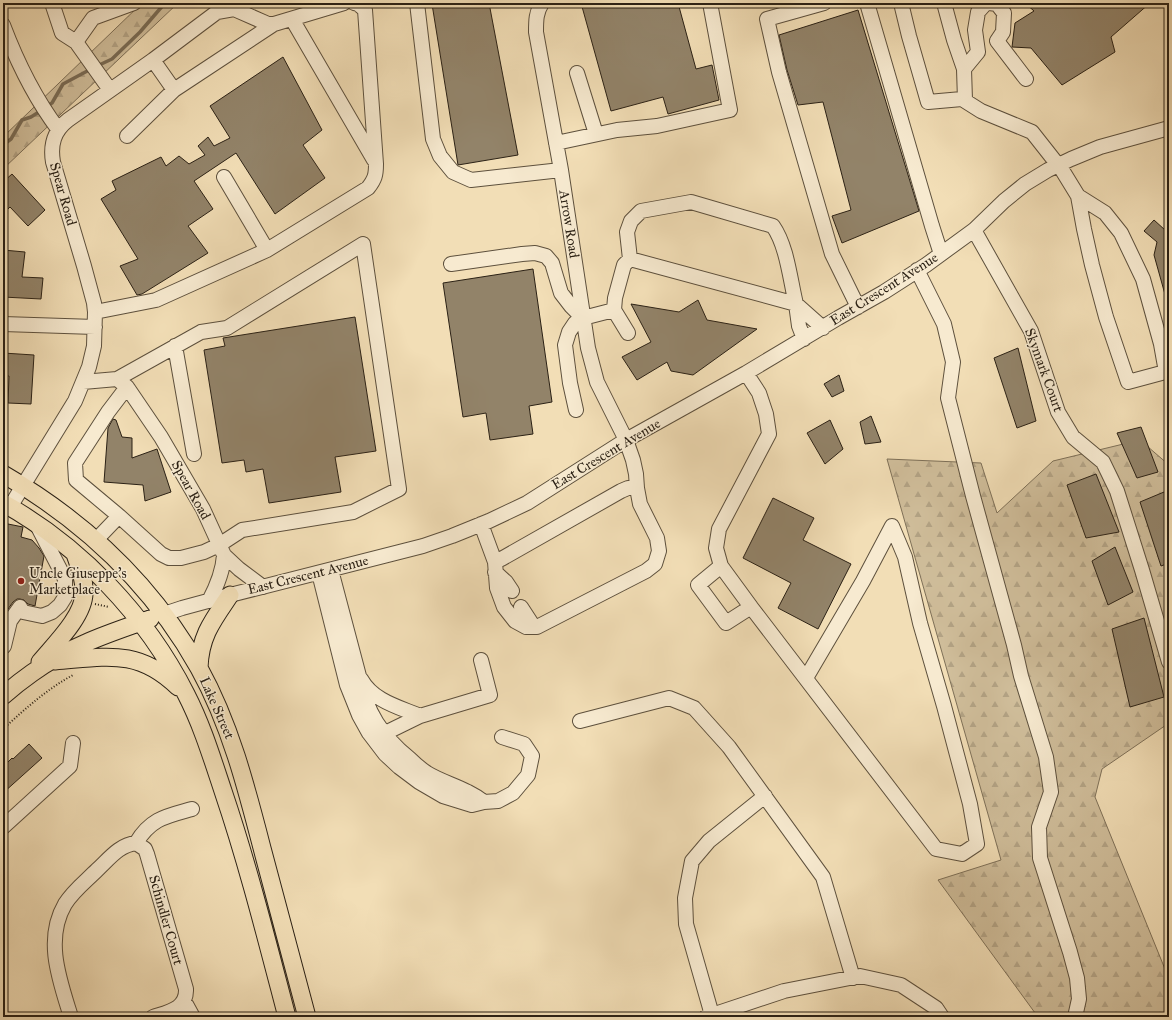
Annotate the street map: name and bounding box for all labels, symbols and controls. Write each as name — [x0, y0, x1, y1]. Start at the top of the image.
street label: Spear Road — [46, 160, 80, 228]
street label: Arrow Road — [555, 188, 583, 259]
street label: East Crescent Avenue — [827, 249, 941, 329]
street label: Skymark Court — [1021, 326, 1067, 414]
street label: East Crescent Avenue — [549, 415, 664, 493]
street label: Spear Road — [168, 457, 214, 523]
street label: East Crescent Avenue — [246, 552, 370, 598]
place label: Uncle Giuseppe's Marketplace — [29, 565, 127, 598]
marker: Uncle Giuseppe's Marketplace — [16, 576, 26, 586]
street label: Lake Street — [196, 674, 238, 742]
street label: Schindler Court — [145, 873, 187, 967]

